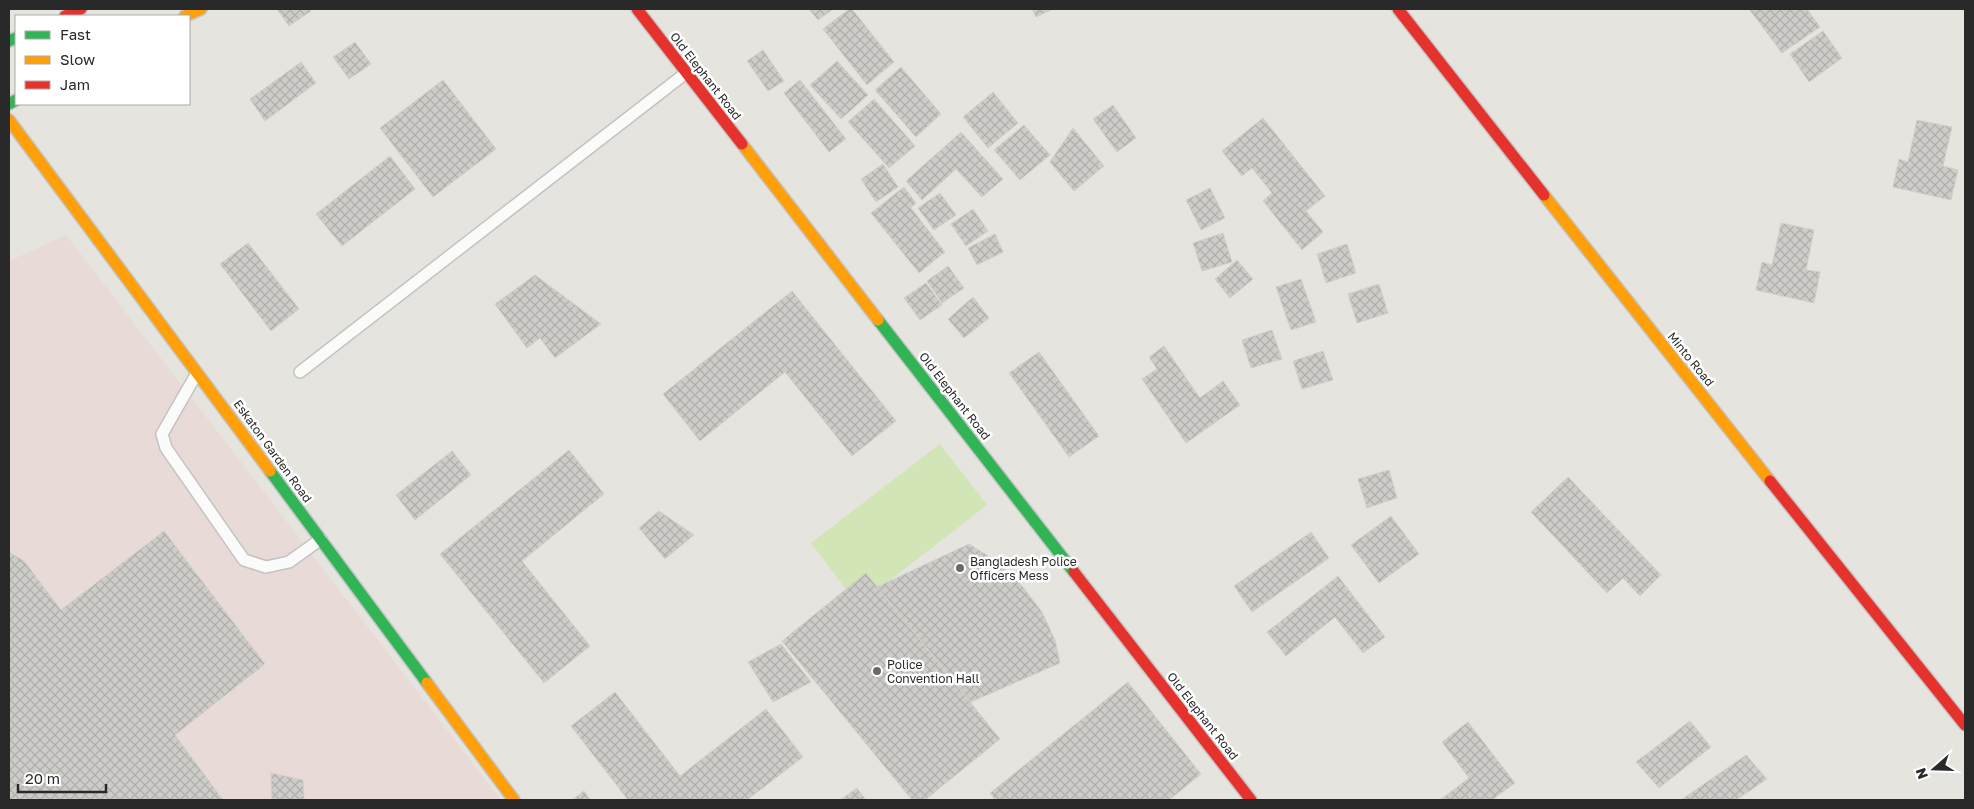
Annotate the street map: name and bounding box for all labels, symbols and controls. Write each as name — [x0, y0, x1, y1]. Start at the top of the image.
legend — [15, 15, 190, 105]
text: Fast — [60, 25, 91, 43]
street label: Old Elephant Road — [667, 29, 745, 123]
text: Slow — [60, 50, 95, 68]
text: Jam — [60, 75, 90, 93]
street label: Minto Road — [1665, 329, 1717, 389]
street label: Old Elephant Road — [916, 349, 994, 443]
street label: Eskaton Garden Road — [231, 397, 315, 505]
place label: Bangladesh Police Officers Mess — [970, 554, 1077, 583]
marker: Bangladesh Police Officers Mess — [954, 562, 966, 574]
place label: Police Convention Hall — [887, 657, 980, 686]
marker: Police Convention Hall — [871, 665, 883, 677]
street label: Old Elephant Road — [1164, 669, 1242, 763]
north arrow — [1909, 744, 1959, 794]
scale bar — [18, 762, 105, 794]
text: N — [1912, 766, 1931, 782]
text: 20 m — [25, 769, 60, 787]

